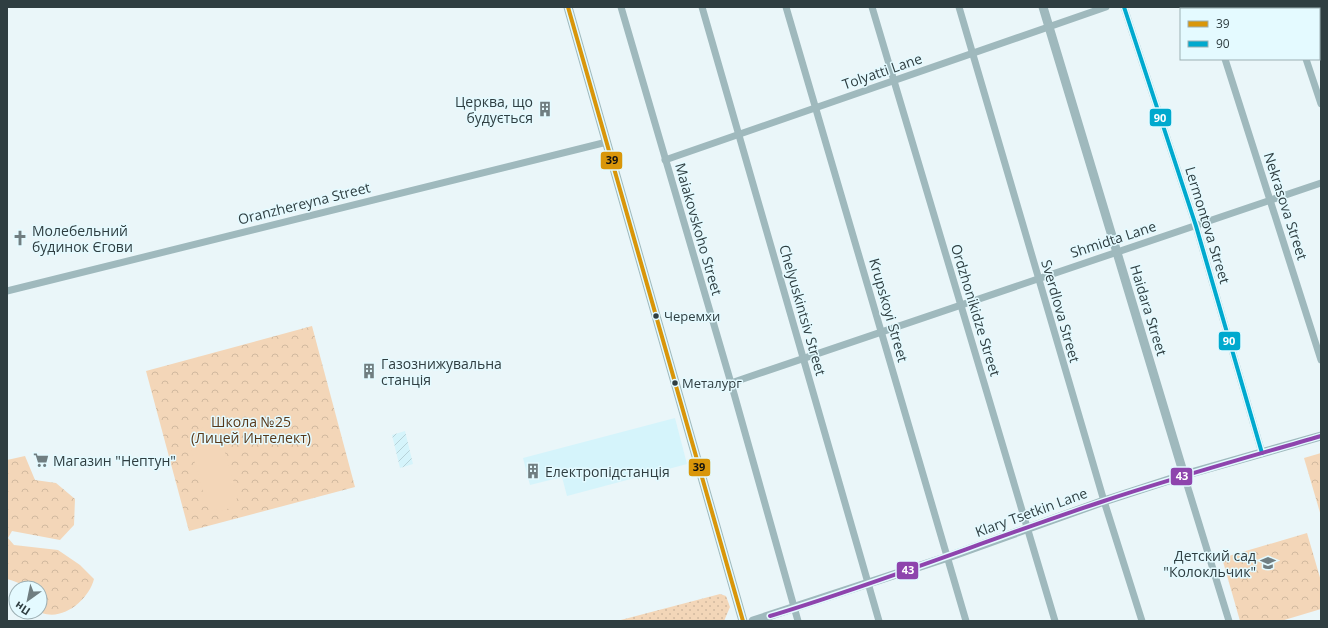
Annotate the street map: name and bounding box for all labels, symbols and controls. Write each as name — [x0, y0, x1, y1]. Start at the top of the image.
legend — [1180, 8, 1320, 60]
text: 39 — [1216, 15, 1230, 32]
text: 90 — [1216, 35, 1230, 52]
street label: Tolyatti Lane — [840, 48, 925, 94]
place label: Церква, що будується — [455, 92, 533, 127]
building icon: Церква, що будується — [536, 100, 554, 118]
line badge: 90 — [1149, 108, 1172, 127]
text: 90 — [1154, 110, 1166, 125]
street label: Nekrasova Street — [1260, 150, 1312, 262]
line badge: 39 — [600, 151, 623, 170]
text: 39 — [606, 152, 618, 167]
street label: Maiakovskoho Street — [671, 161, 727, 297]
street label: Lermontova Street — [1181, 164, 1235, 286]
street label: Oranzhereyna Street — [236, 177, 372, 229]
street label: Shmidta Lane — [1068, 216, 1159, 262]
place label: Молебельний будинок Єгови — [32, 221, 133, 256]
church icon: Молебельний будинок Єгови — [11, 229, 29, 247]
street label: Ordzhonikidze Street — [947, 241, 1005, 379]
street label: Chelyuskintsiv Street — [775, 242, 831, 378]
street label: Krupskoyi Street — [865, 256, 913, 364]
street label: Sverdlova Street — [1037, 257, 1085, 365]
street label: Haidara Street — [1126, 262, 1172, 358]
place label: Черемхи — [664, 307, 720, 325]
marker: Черемхи — [651, 311, 661, 321]
line badge: 90 — [1218, 331, 1241, 351]
text: 90 — [1223, 333, 1235, 348]
place label: Газознижувальна станція — [381, 354, 502, 389]
building icon: Газознижувальна станція — [360, 362, 378, 380]
place label: Металург — [682, 374, 742, 392]
marker: Металург — [670, 378, 680, 388]
park label: Школа №25 (Лицей Интелект) — [191, 412, 311, 447]
supermarket icon: Магазин "Нептун" — [32, 451, 50, 469]
place label: Магазин "Нептун" — [53, 451, 176, 470]
line badge: 39 — [688, 458, 711, 477]
text: 39 — [693, 459, 705, 474]
building icon: Електропідстанція — [524, 462, 542, 480]
place label: Електропідстанція — [545, 462, 670, 481]
line badge: 43 — [1170, 467, 1193, 486]
text: 43 — [1176, 468, 1188, 483]
street label: Klary Tsetkin Lane — [972, 483, 1090, 541]
place label: Детский сад "Колокльчик" — [1163, 546, 1256, 581]
school or university icon: Детский сад "Колокльчик" — [1259, 554, 1277, 572]
line badge: 43 — [896, 561, 919, 580]
text: 43 — [902, 562, 914, 577]
north arrow — [8, 580, 48, 620]
text: Пн — [12, 598, 33, 619]

